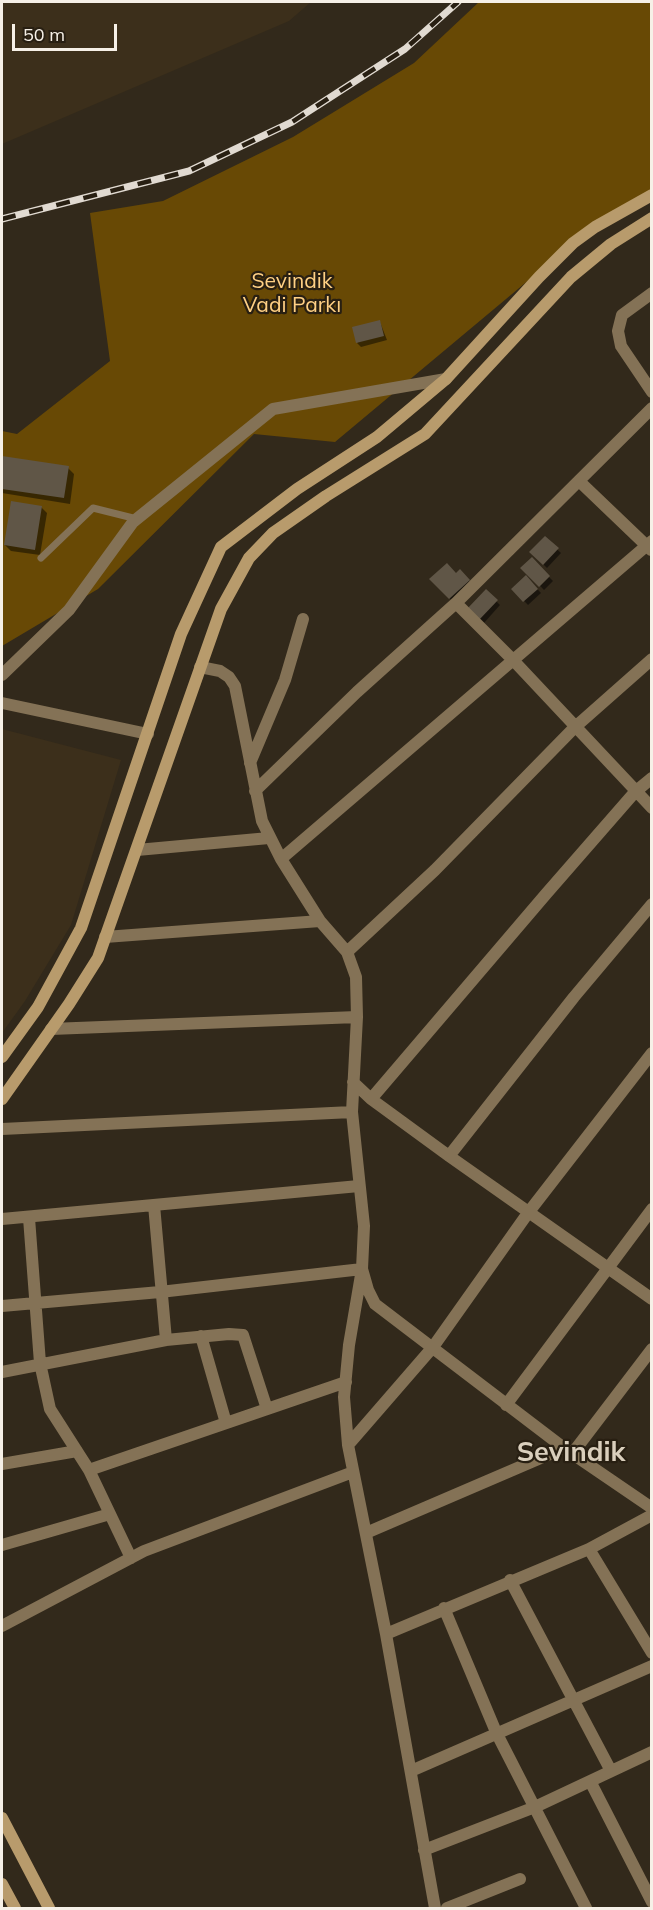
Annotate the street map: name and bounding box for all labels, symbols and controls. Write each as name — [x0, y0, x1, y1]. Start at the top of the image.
scale bar — [15, 12, 120, 50]
text: 50 m — [23, 23, 65, 46]
park label: Sevindik Vadi Parkı — [243, 269, 341, 319]
district label: Sevindik — [517, 1437, 625, 1469]

